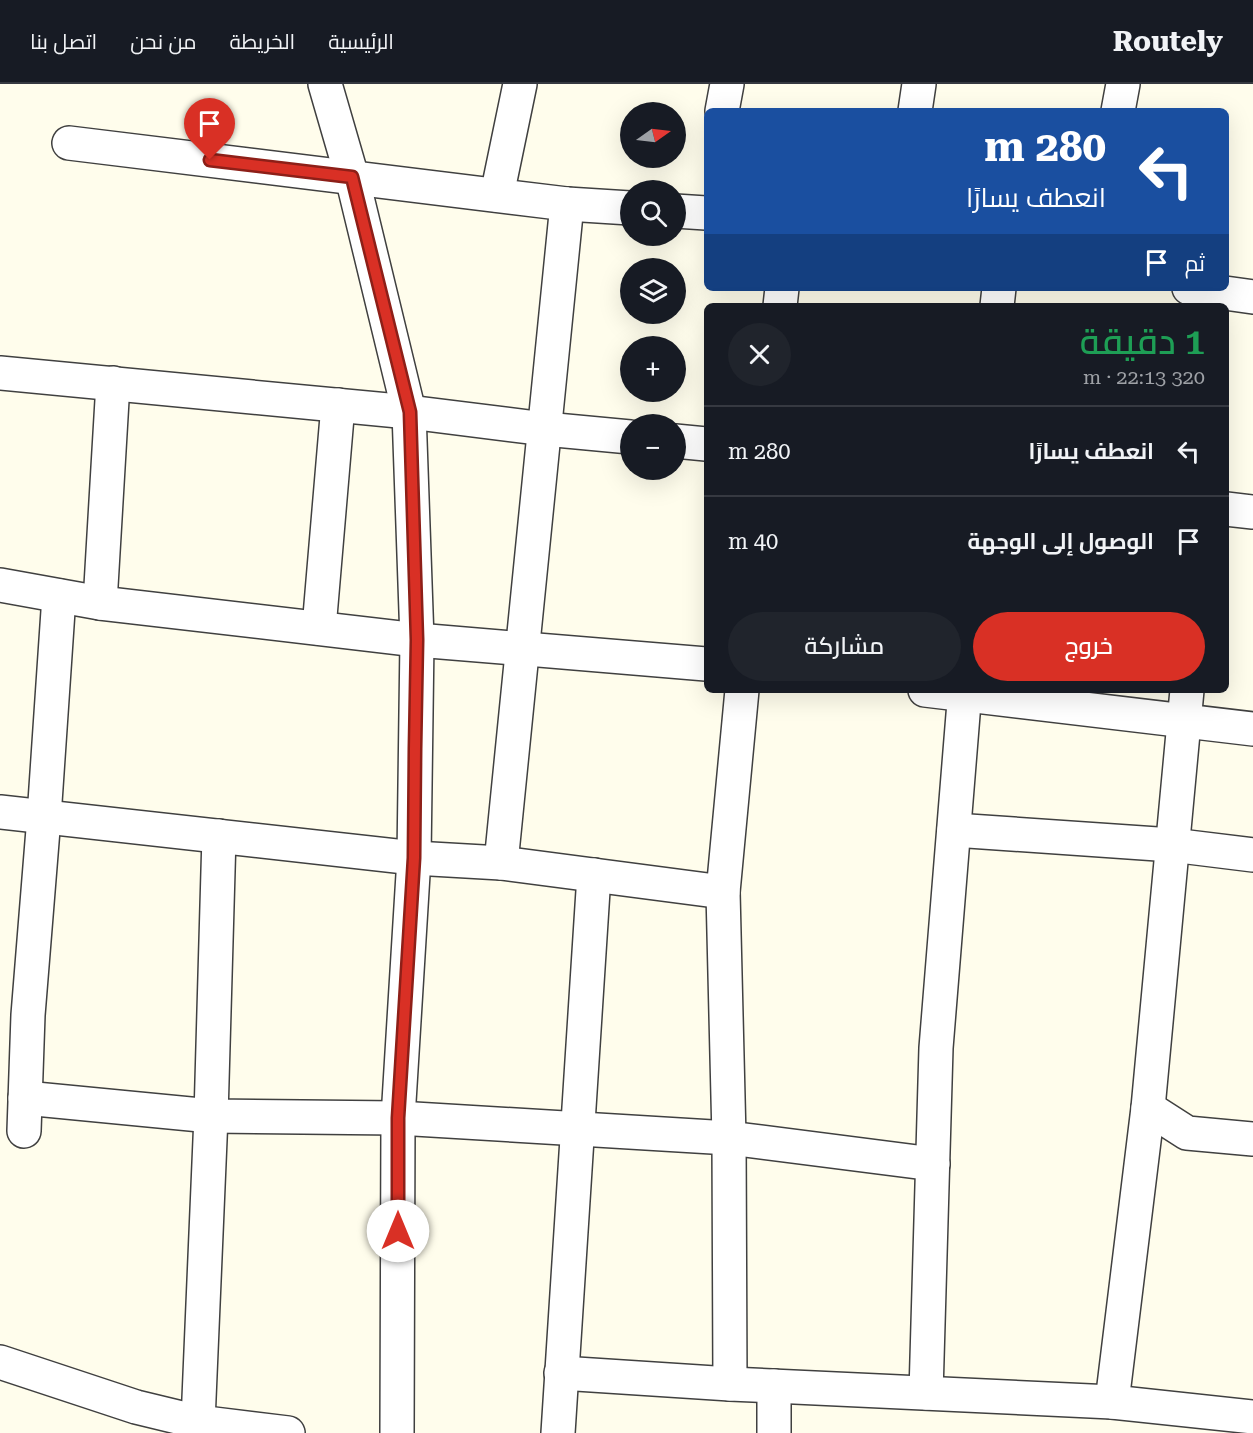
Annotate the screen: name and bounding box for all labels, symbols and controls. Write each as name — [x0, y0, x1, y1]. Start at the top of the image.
text: Routely — [1113, 25, 1223, 58]
text: اتصل بنا — [30, 30, 97, 54]
text: من نحن — [130, 30, 197, 54]
text: الخريطة — [230, 30, 295, 54]
text: الرئيسية — [328, 30, 394, 54]
pin — [184, 98, 235, 160]
north arrow — [620, 102, 686, 168]
map controls — [620, 102, 686, 480]
icon: arrive — [193, 107, 226, 140]
text: 280 m — [984, 122, 1106, 171]
icon: left — [1127, 132, 1205, 210]
button: search — [620, 180, 686, 246]
text: انعطف يسارًا — [966, 182, 1106, 214]
icon: arrive — [1140, 246, 1173, 279]
text: ثم — [1185, 251, 1205, 276]
button: layers — [620, 258, 686, 324]
text: 1 دقيقة — [1080, 321, 1205, 363]
button: close — [728, 323, 791, 386]
button: + — [620, 336, 686, 402]
text: 320 m · 22:13 — [1083, 365, 1205, 389]
button: − — [620, 414, 686, 480]
icon: left — [1172, 435, 1205, 468]
text: 280 m — [728, 439, 791, 464]
text: انعطف يسارًا — [1028, 439, 1154, 464]
icon: arrive — [1172, 525, 1205, 558]
text: 40 m — [728, 529, 778, 554]
text: الوصول إلى الوجهة — [968, 529, 1154, 554]
button: مشاركة — [728, 612, 961, 681]
button: خروج — [973, 612, 1205, 681]
position arrow — [366, 1199, 430, 1263]

